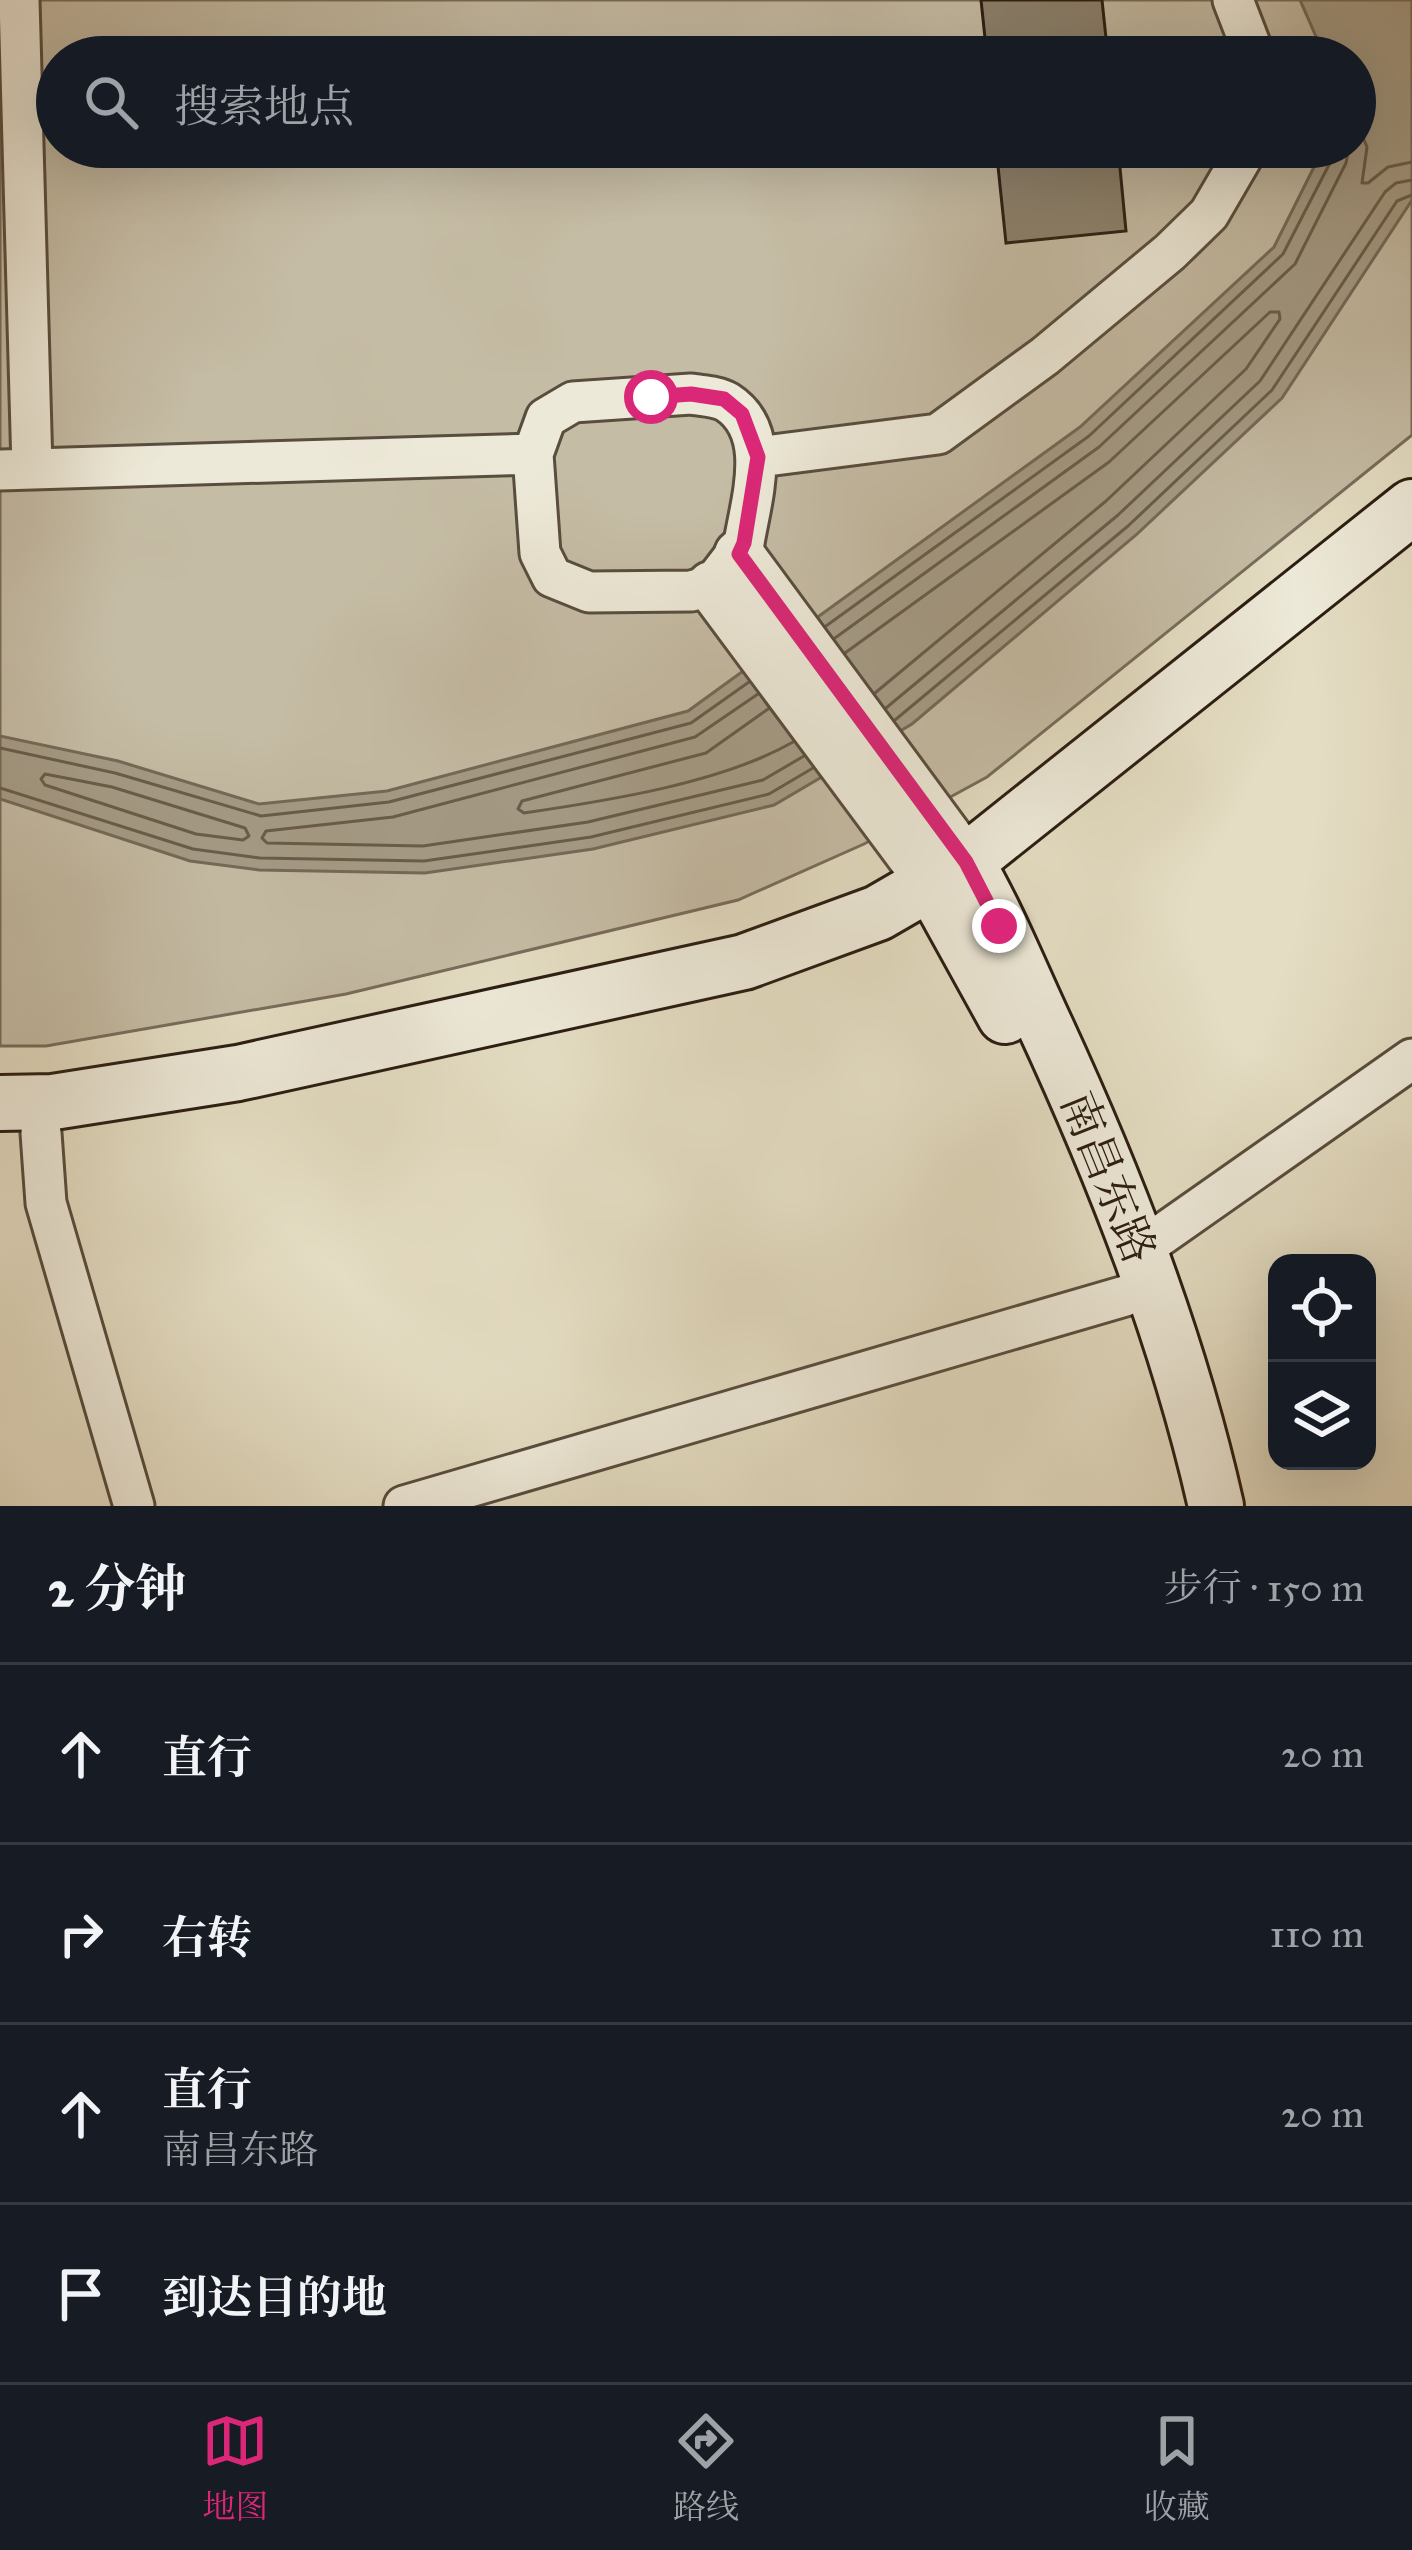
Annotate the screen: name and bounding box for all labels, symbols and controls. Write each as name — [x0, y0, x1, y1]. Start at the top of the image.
search box — [36, 36, 1376, 168]
icon: search — [78, 69, 144, 135]
text: 搜索地点 — [174, 79, 354, 134]
route start — [624, 370, 678, 424]
route end — [972, 899, 1026, 953]
street label: 南昌东路 — [1049, 1083, 1168, 1271]
map controls — [1268, 1254, 1376, 1470]
button: locate — [1268, 1254, 1376, 1362]
button: layers — [1268, 1362, 1376, 1470]
text: 2 分钟 — [48, 1558, 186, 1620]
text: 步行 · 150 m — [1164, 1564, 1364, 1612]
icon: ahead — [48, 1721, 114, 1787]
text: 直行 — [162, 1730, 252, 1785]
text: 20 m — [1281, 1730, 1364, 1778]
icon: right — [48, 1901, 114, 1967]
text: 右转 — [162, 1910, 252, 1965]
text: 110 m — [1269, 1910, 1364, 1958]
text: 直行 — [162, 2062, 252, 2117]
icon: ahead — [48, 2081, 114, 2147]
text: 20 m — [1281, 2090, 1364, 2138]
text: 南昌东路 — [162, 2126, 318, 2174]
icon: arrive — [48, 2261, 114, 2327]
text: 到达目的地 — [162, 2270, 387, 2325]
tab: 地图 — [202, 2408, 268, 2527]
tab: 路线 — [673, 2408, 739, 2527]
tab: 收藏 — [1144, 2408, 1210, 2527]

